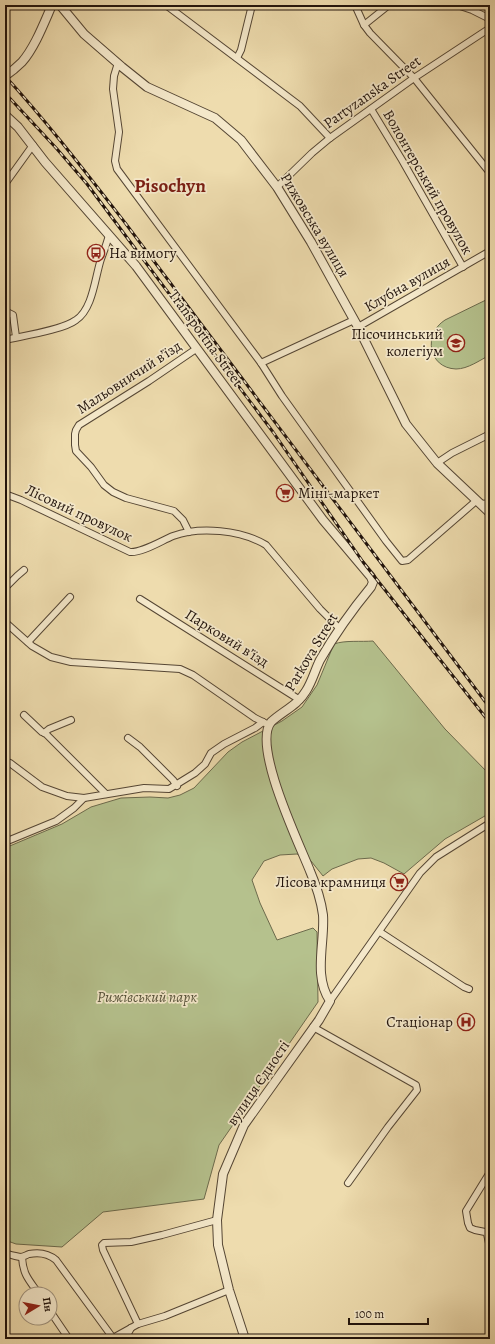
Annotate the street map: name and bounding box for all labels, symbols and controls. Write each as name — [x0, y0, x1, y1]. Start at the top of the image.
street label: Partyzanska Street — [319, 51, 425, 133]
street label: Волонтерський провулок — [378, 106, 478, 258]
street label: Рижовська вулиця — [276, 169, 354, 281]
district label: Pisochyn — [134, 173, 206, 199]
bus stop icon: На вимогу — [86, 243, 106, 263]
place label: На вимогу — [109, 243, 177, 263]
street label: Клубна вулиця — [360, 251, 454, 317]
street label: Transportna Street — [164, 285, 248, 391]
place label: Пісочинський колегіум — [351, 324, 443, 361]
school or university icon: Пісочинський колегіум — [446, 333, 466, 353]
street label: Мальовничий в’їзд — [73, 336, 185, 418]
street label: Лісовий провулок — [22, 479, 136, 547]
supermarket icon: Міні-маркет — [275, 483, 295, 503]
place label: Міні-маркет — [298, 483, 380, 503]
street label: Парковий в’їзд — [181, 604, 273, 672]
street label: Parkova Street — [280, 609, 342, 695]
place label: Лісова крамниця — [276, 872, 386, 892]
supermarket icon: Лісова крамниця — [389, 872, 409, 892]
park label: Рижівський парк — [97, 987, 197, 1007]
place label: Стаціонар — [386, 1012, 453, 1032]
hospital icon: Стаціонар — [456, 1012, 476, 1032]
street label: вулиця Єдності — [222, 1036, 294, 1130]
north arrow — [18, 1286, 58, 1326]
text: Пн — [39, 1296, 56, 1313]
scale bar — [349, 1300, 428, 1326]
text: 100 m — [355, 1306, 384, 1322]

